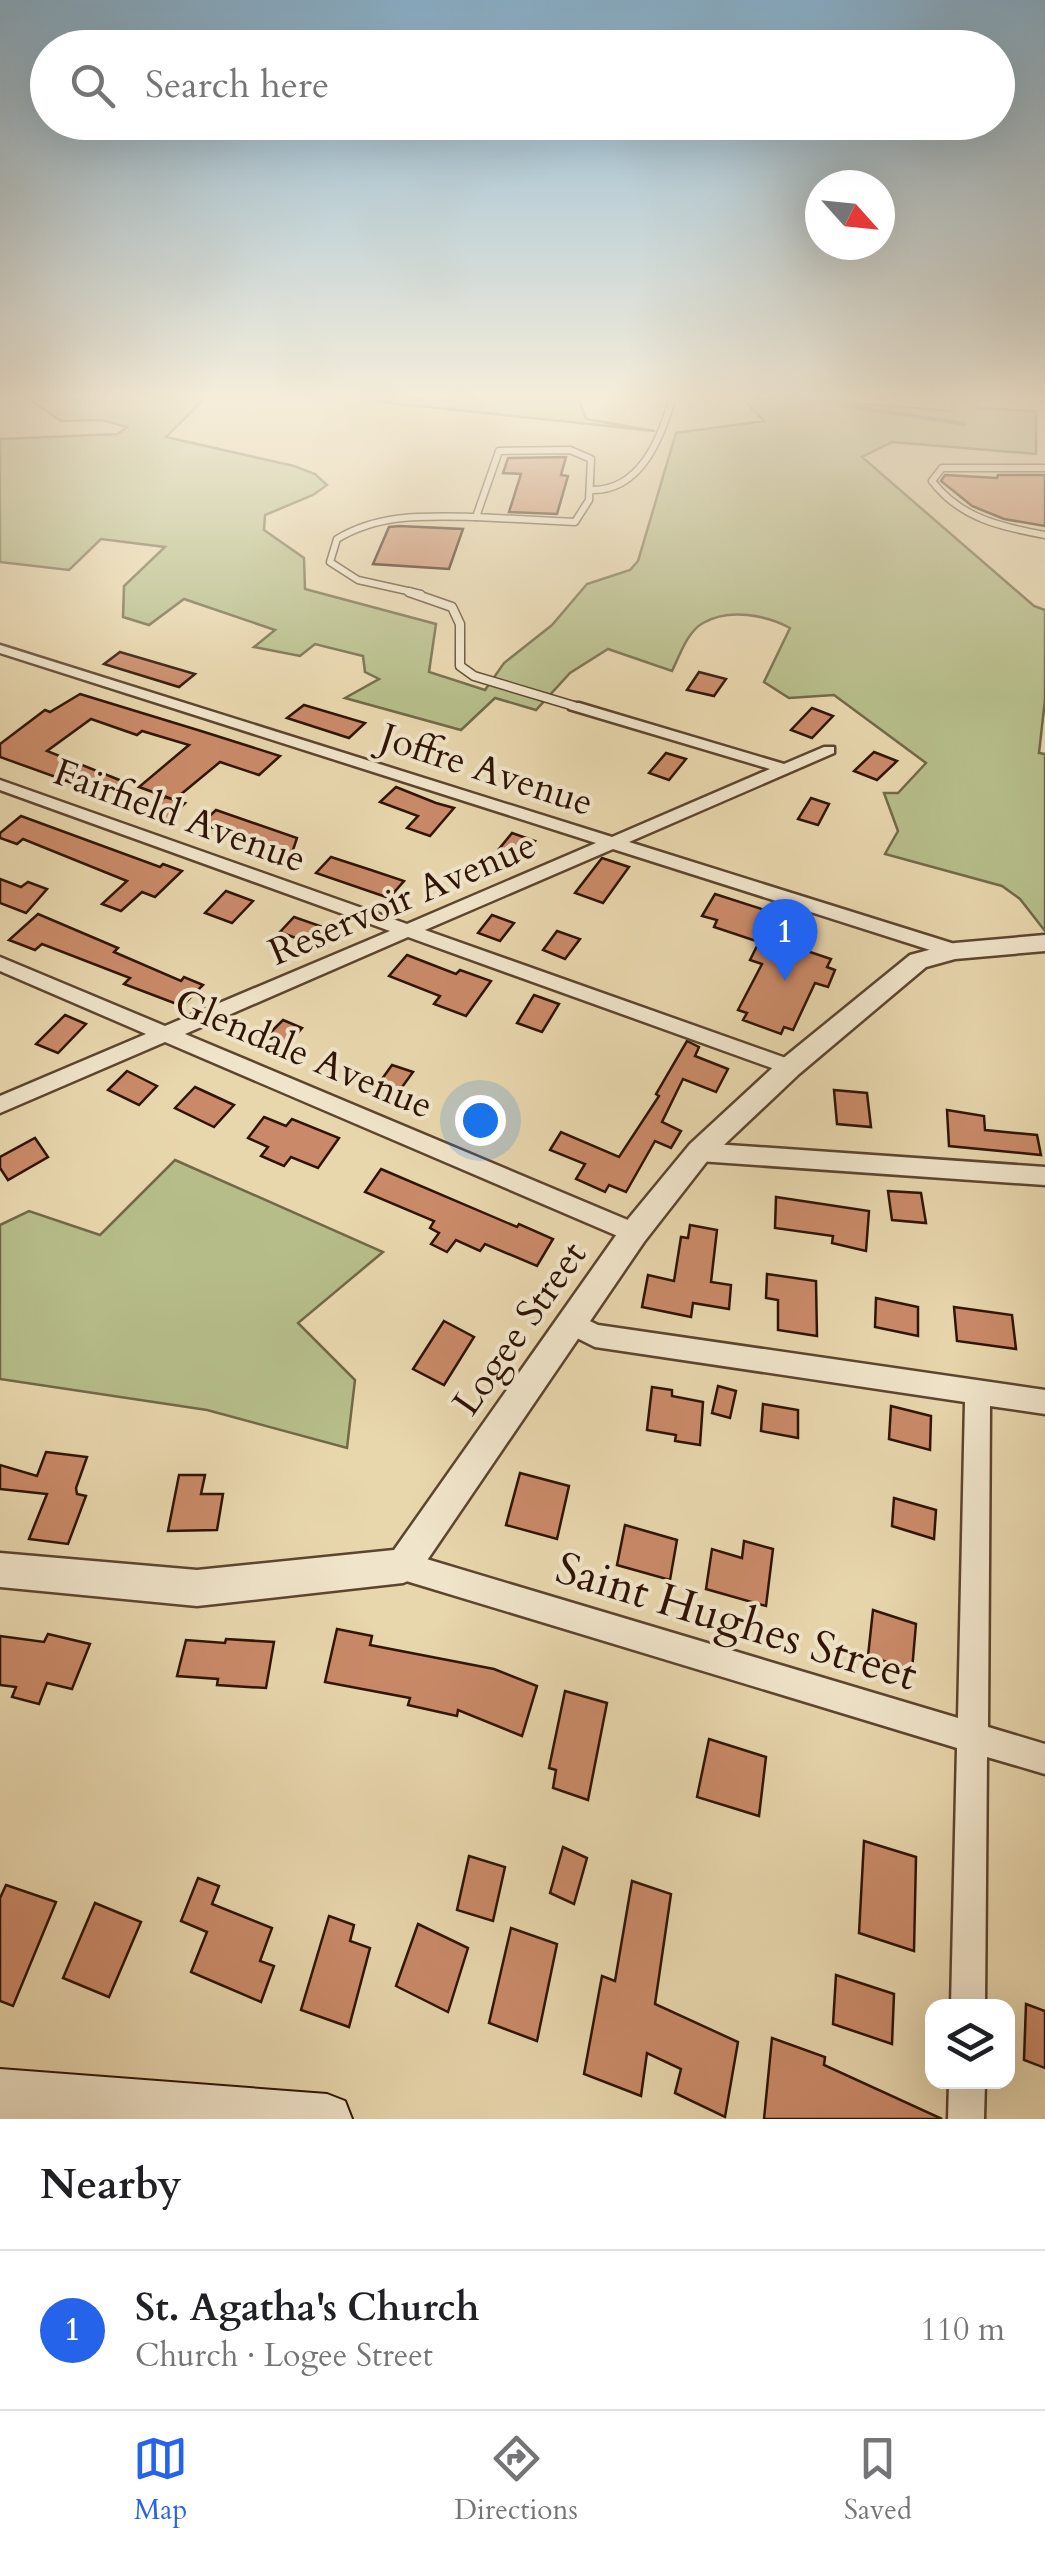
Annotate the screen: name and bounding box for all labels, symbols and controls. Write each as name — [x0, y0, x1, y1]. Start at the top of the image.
search box — [30, 30, 1015, 140]
icon: search — [65, 58, 120, 113]
text: Search here — [145, 59, 329, 111]
north arrow — [805, 170, 895, 260]
street label: Joffre Avenue — [369, 710, 600, 829]
street label: Fairfield Avenue — [46, 746, 313, 886]
street label: Reservoir Avenue — [261, 819, 544, 979]
pin: 1 — [752, 898, 818, 981]
street label: Glendale Avenue — [167, 976, 441, 1132]
your location — [455, 1095, 506, 1146]
street label: Logee Street — [441, 1231, 599, 1426]
street label: Saint Hughes Street — [549, 1538, 925, 1705]
map controls — [925, 1999, 1015, 2089]
button: layers — [925, 1999, 1015, 2089]
text: Nearby — [40, 2156, 182, 2213]
text: St. Agatha's Church — [135, 2282, 479, 2334]
text: 1 — [64, 2308, 81, 2352]
text: 110 m — [920, 2308, 1005, 2352]
text: Church · Logee Street — [135, 2334, 433, 2378]
tab: Map — [133, 2431, 188, 2529]
tab: Directions — [454, 2431, 578, 2529]
tab: Saved — [844, 2431, 912, 2529]

